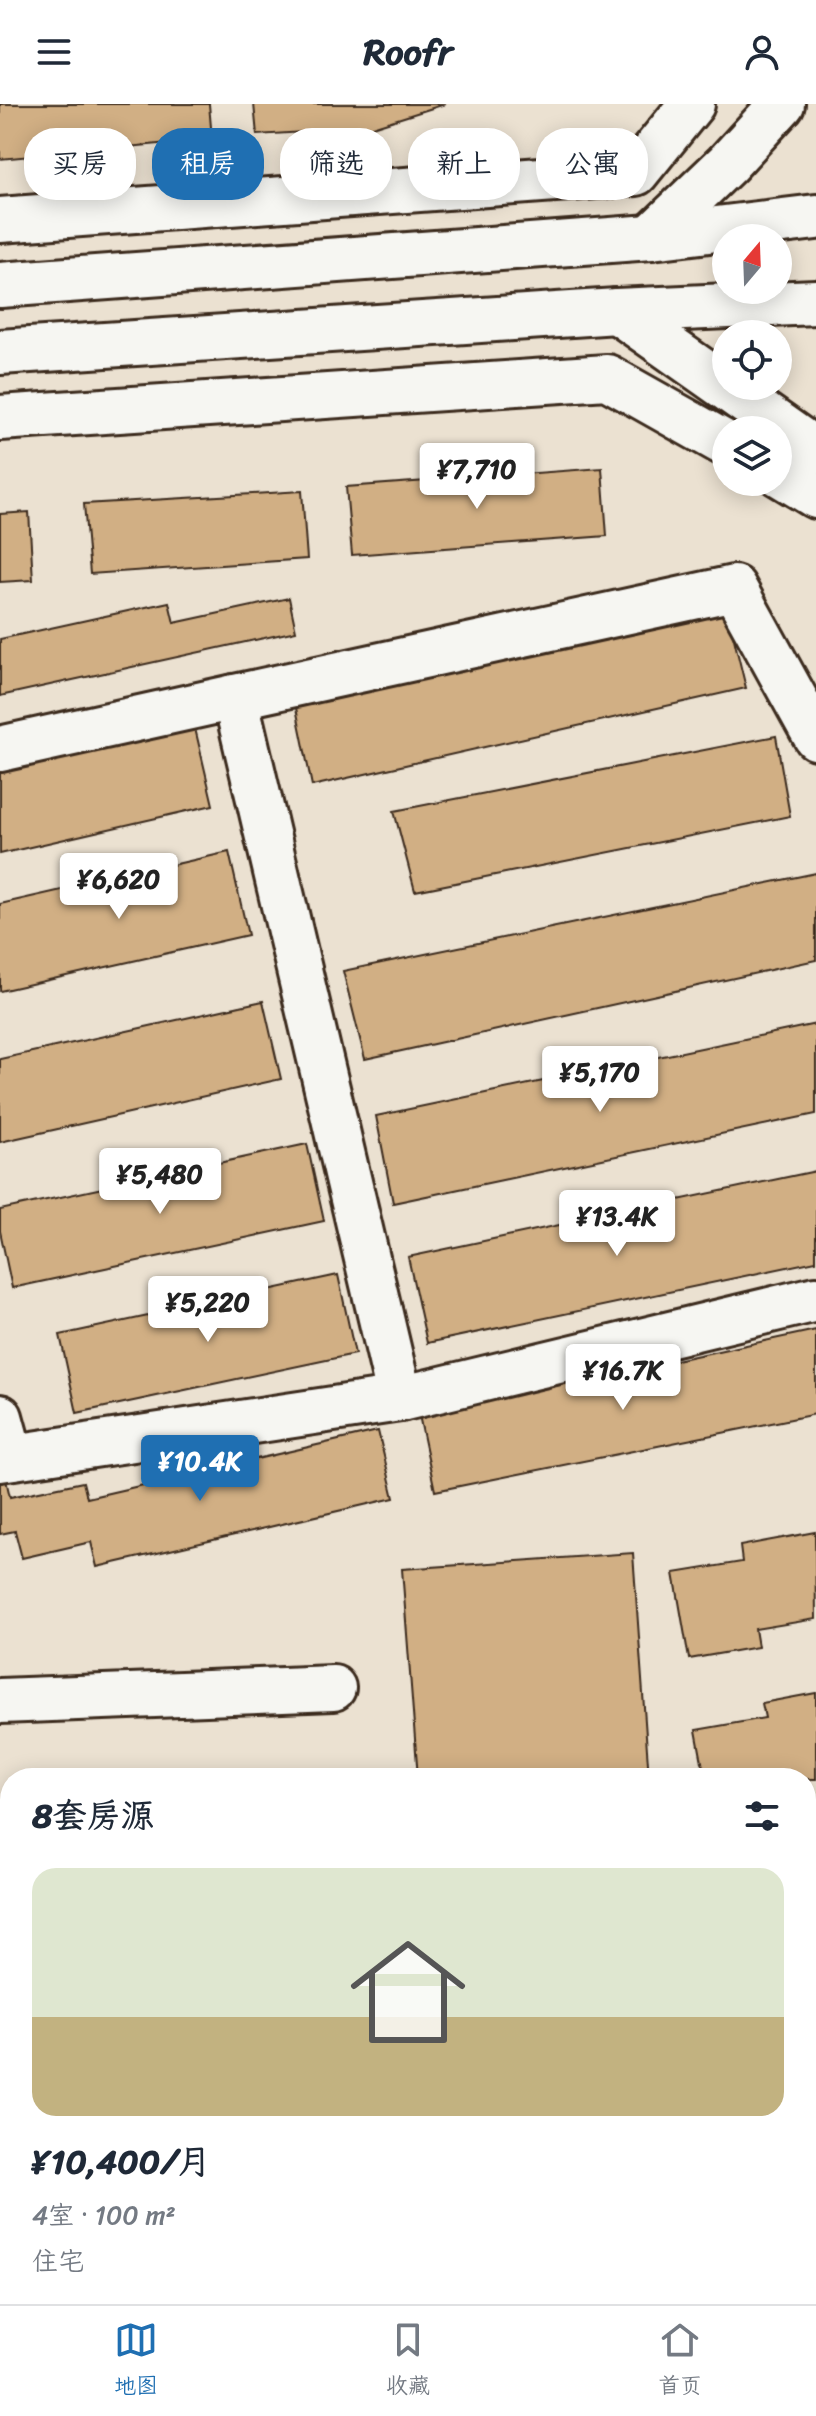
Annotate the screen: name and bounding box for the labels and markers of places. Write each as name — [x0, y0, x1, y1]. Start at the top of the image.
pin: ¥7,710 — [412, 443, 542, 511]
pin: ¥6,620 — [54, 853, 184, 921]
pin: ¥5,170 — [535, 1046, 665, 1114]
pin: ¥5,480 — [95, 1148, 225, 1216]
pin: ¥13.4K — [552, 1190, 682, 1258]
pin: ¥5,220 — [143, 1276, 273, 1344]
pin: ¥16.7K — [558, 1344, 688, 1412]
pin: ¥10.4K — [135, 1435, 265, 1503]

